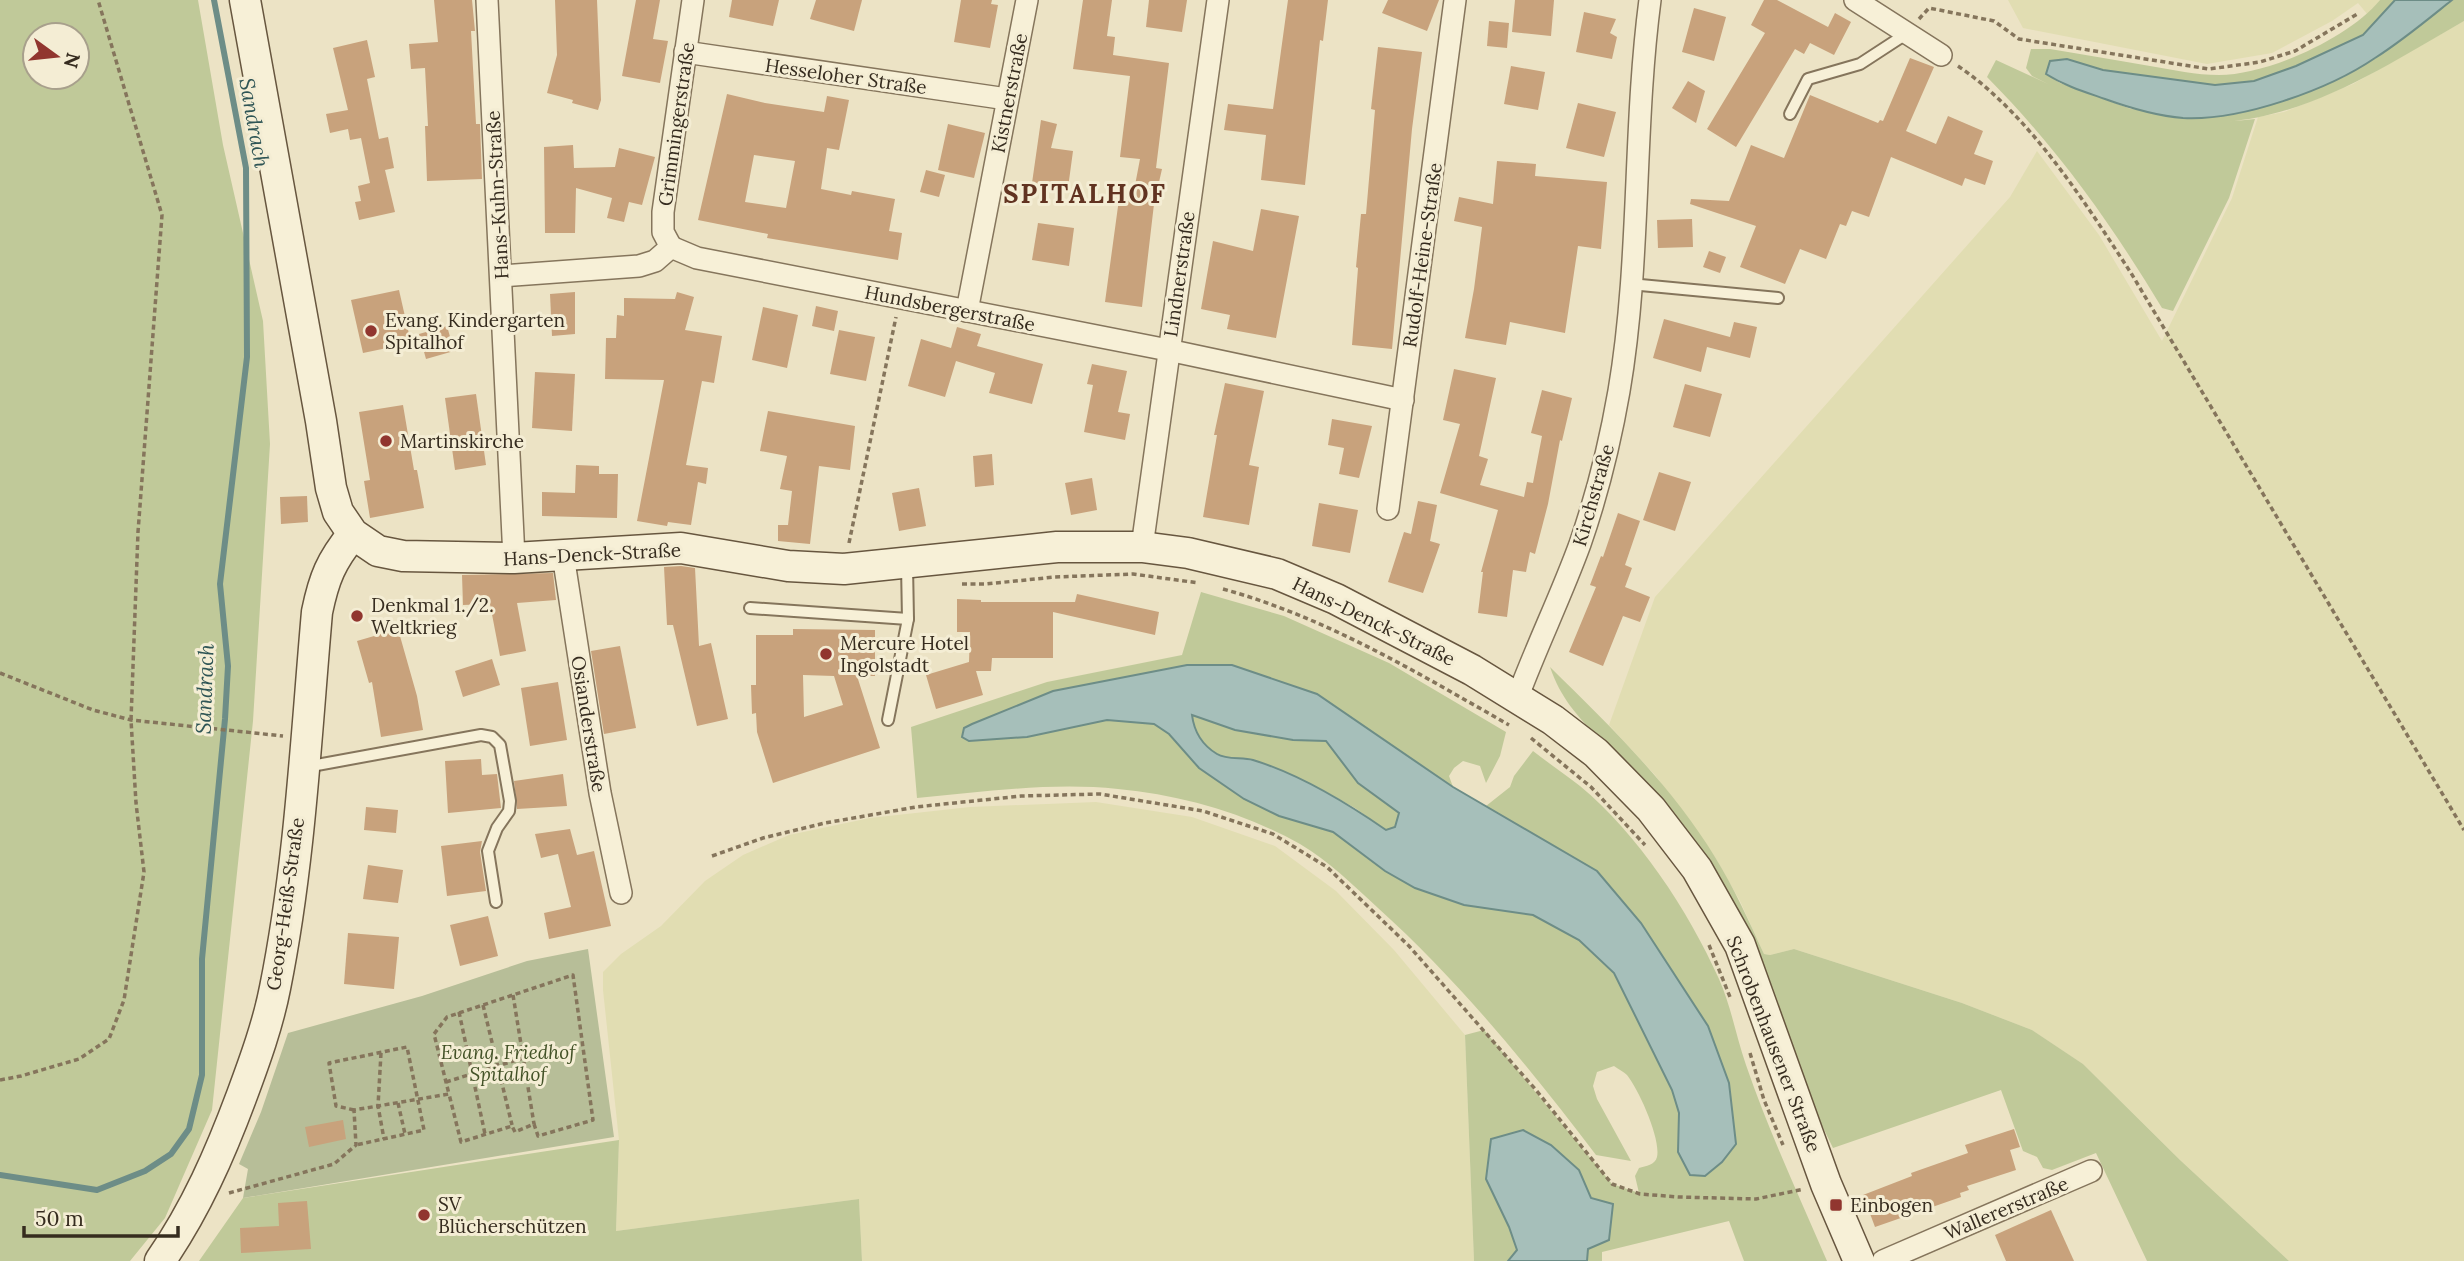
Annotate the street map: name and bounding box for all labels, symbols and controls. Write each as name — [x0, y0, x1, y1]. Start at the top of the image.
north arrow — [21, 21, 91, 91]
street label: Kistnerstraße — [986, 31, 1032, 155]
street label: Grimmingerstraße — [653, 41, 699, 207]
text: N — [59, 50, 86, 71]
street label: Hesseloher Straße — [764, 53, 928, 99]
water label: Sandrach — [233, 76, 276, 170]
street label: Hans-Kuhn-Straße — [481, 110, 513, 280]
street label: Rudolf-Heine-Straße — [1397, 161, 1447, 349]
district label: SPITALHOF — [1003, 177, 1167, 210]
street label: Lindnerstraße — [1158, 210, 1200, 338]
street label: Hundsbergerstraße — [863, 280, 1037, 336]
place label: Evang. Kindergarten Spitalhof — [385, 308, 565, 354]
marker: Evang. Kindergarten Spitalhof — [363, 323, 379, 339]
place label: Martinskirche — [400, 429, 524, 453]
marker: Martinskirche — [378, 433, 394, 449]
street label: Kirchstraße — [1567, 441, 1619, 549]
street label: Hans-Denck-Straße — [503, 537, 681, 571]
street label: Hans-Denck-Straße — [1289, 571, 1459, 671]
place label: Denkmal 1./2. Weltkrieg — [371, 593, 494, 639]
marker: Denkmal 1./2. Weltkrieg — [349, 608, 365, 624]
place label: Mercure Hotel Ingolstadt — [840, 631, 969, 677]
water label: Sandrach — [189, 643, 220, 735]
marker: Mercure Hotel Ingolstadt — [818, 646, 834, 662]
street label: Osianderstraße — [566, 654, 612, 794]
street label: Georg-Heiß-Straße — [261, 816, 309, 992]
street label: Schrobenhausener Straße — [1722, 932, 1826, 1156]
park label: Evang. Friedhof Spitalhof — [441, 1040, 577, 1086]
street label: Wallererstraße — [1940, 1171, 2072, 1245]
place label: SV Blücherschützen — [438, 1192, 587, 1238]
place label: Einbogen — [1850, 1193, 1933, 1217]
scale bar — [24, 1194, 178, 1238]
marker: Einbogen — [1828, 1197, 1844, 1213]
text: 50 m — [35, 1205, 84, 1232]
marker: SV Blücherschützen — [416, 1207, 432, 1223]

